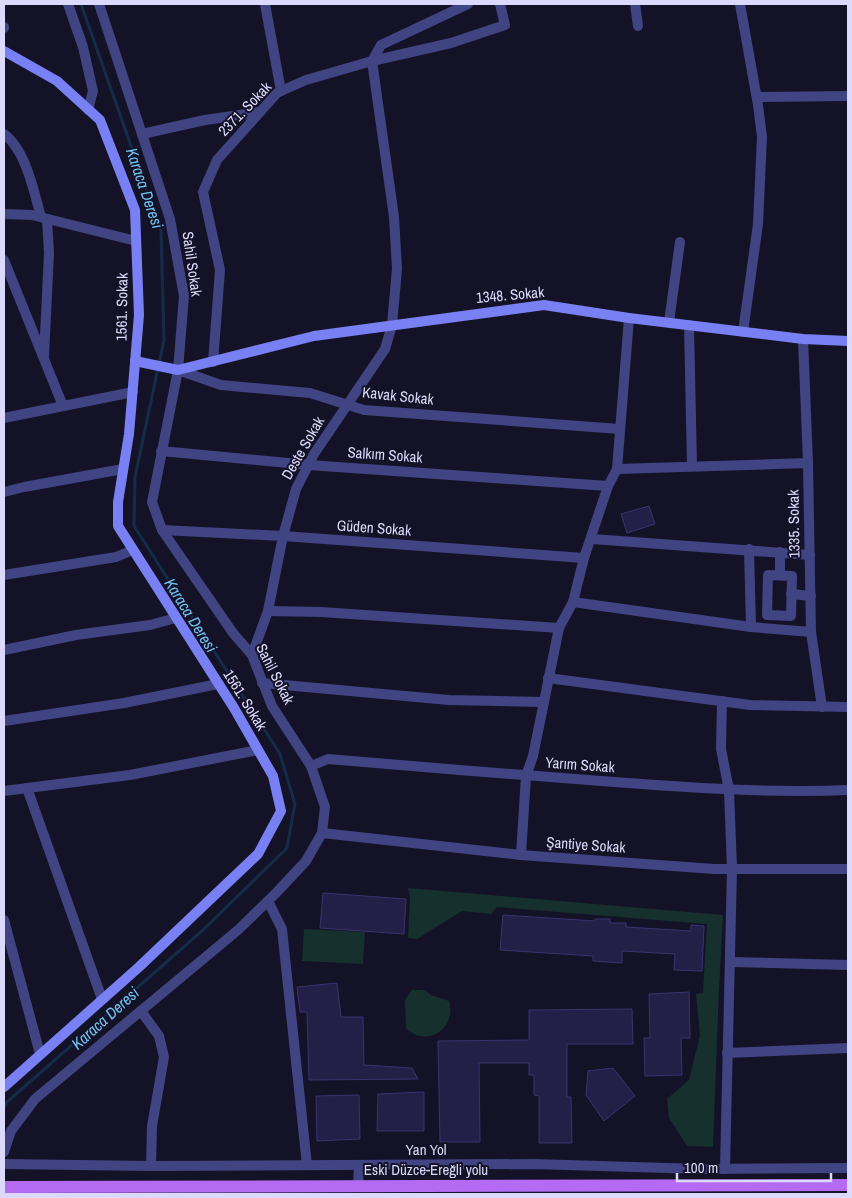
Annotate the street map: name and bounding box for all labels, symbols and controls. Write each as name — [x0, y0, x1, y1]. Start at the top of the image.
street label: 2371. Sokak — [213, 76, 277, 141]
water label: Karaca Deresi — [121, 145, 169, 232]
street label: Sahil Sokak — [178, 230, 208, 299]
street label: 1561. Sokak — [110, 272, 133, 341]
street label: 1348. Sokak — [475, 281, 546, 308]
street label: Kavak Sokak — [361, 381, 436, 410]
street label: Deste Sokak — [276, 412, 330, 483]
street label: Salkım Sokak — [347, 441, 424, 468]
street label: 1335. Sokak — [782, 489, 805, 558]
street label: Güden Sokak — [336, 514, 413, 541]
water label: Karaca Deresi — [159, 574, 223, 657]
street label: Sahil Sokak — [251, 640, 300, 709]
street label: 1561. Sokak — [218, 665, 273, 735]
street label: Yarım Sokak — [545, 752, 616, 777]
street label: Şantiye Sokak — [546, 831, 627, 858]
water label: Karaca Deresi — [66, 982, 144, 1054]
street label: Yan Yol — [406, 1139, 447, 1160]
scale bar — [677, 1150, 831, 1182]
text: 100 m — [684, 1157, 718, 1178]
street label: Eski Düzce-Ereğli yolu — [364, 1159, 488, 1180]

